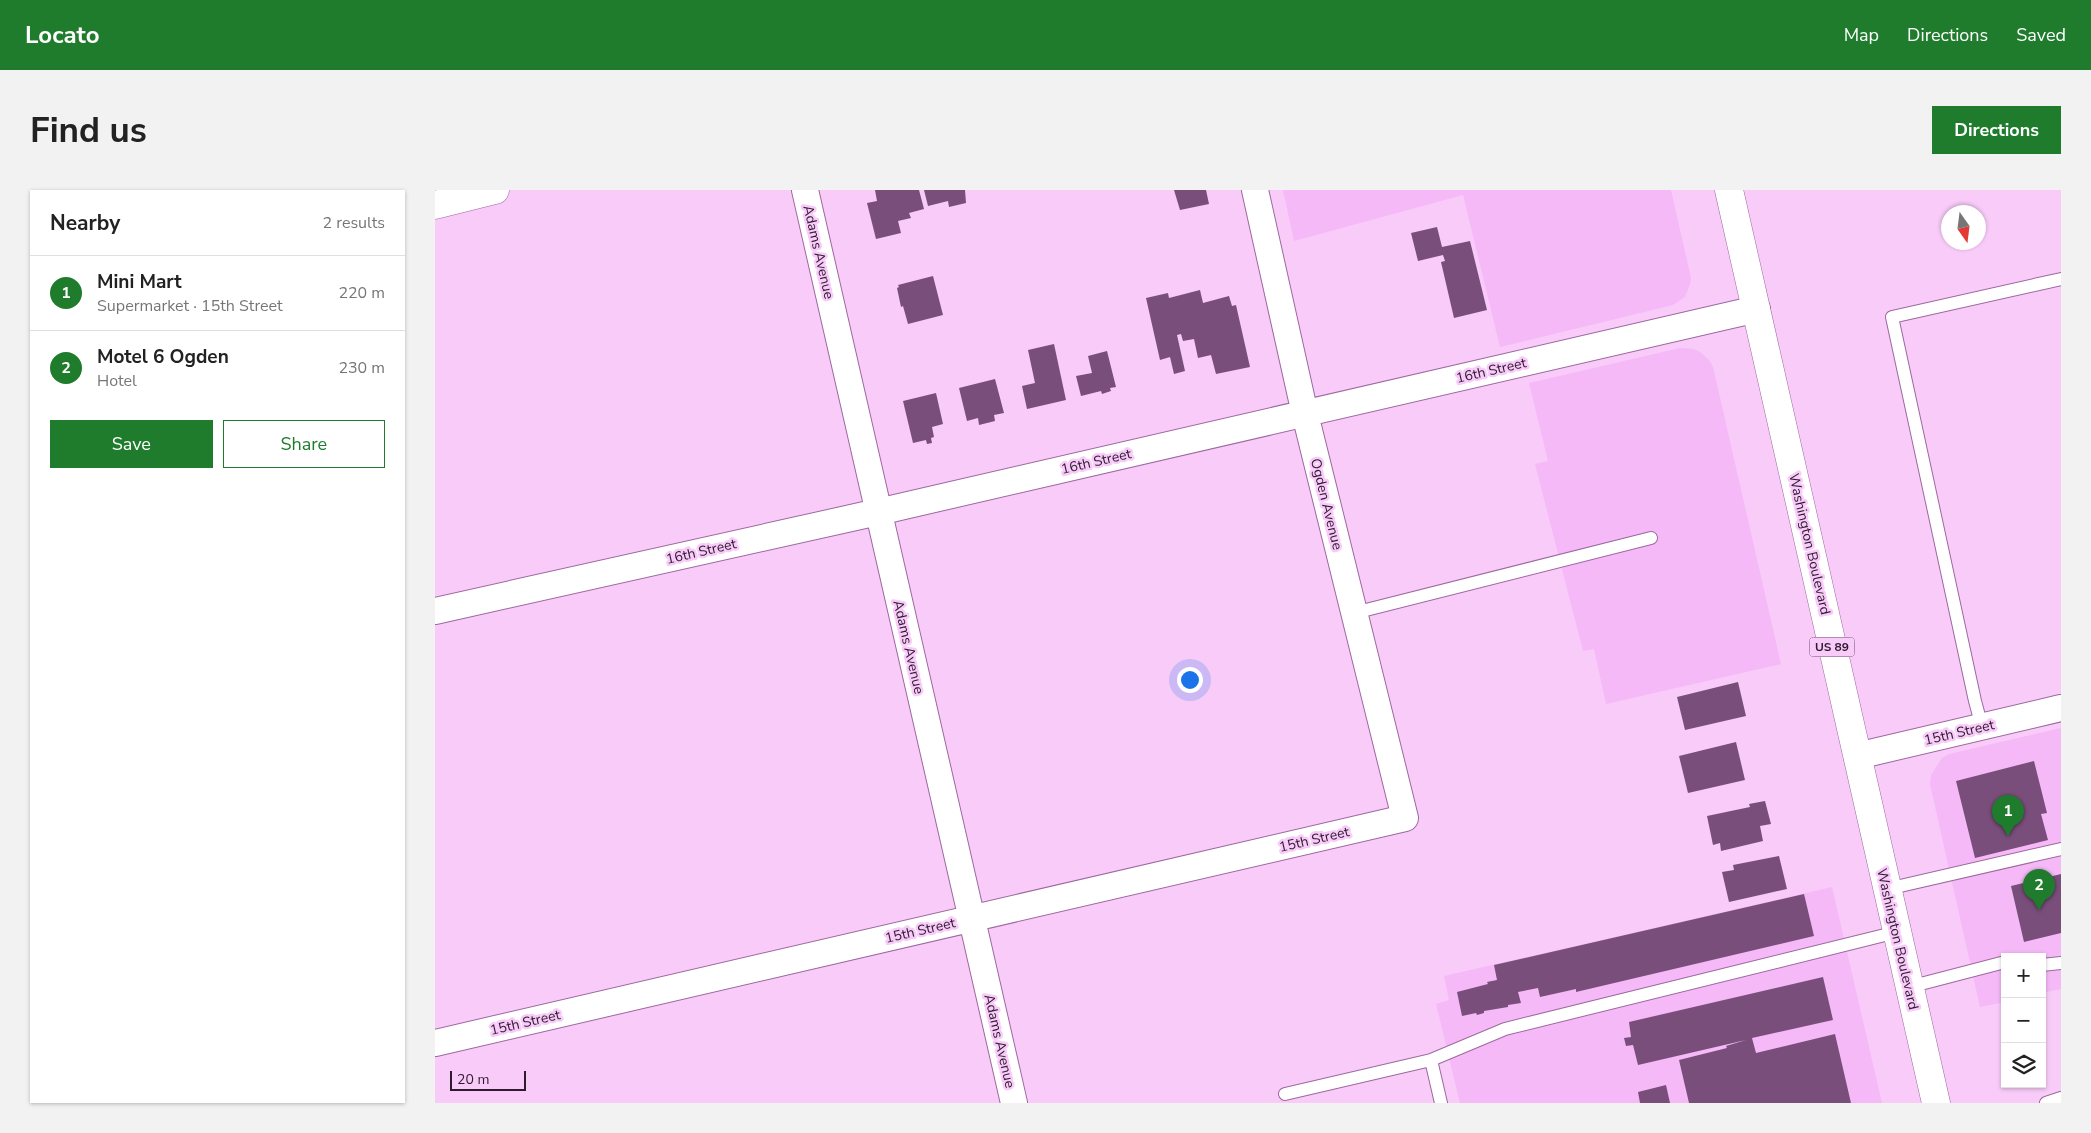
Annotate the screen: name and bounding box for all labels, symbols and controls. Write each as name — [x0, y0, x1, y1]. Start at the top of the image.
text: Locato — [25, 19, 100, 51]
text: Map — [1844, 23, 1879, 47]
text: Directions — [1907, 23, 1988, 47]
text: Saved — [2016, 23, 2066, 47]
button: Directions — [1932, 106, 2061, 154]
text: Find us — [30, 107, 147, 154]
street label: Adams Avenue — [798, 203, 839, 301]
north arrow — [1941, 205, 1986, 250]
text: Nearby — [50, 209, 120, 237]
text: 2 results — [323, 212, 385, 234]
text: Mini Mart — [97, 269, 182, 295]
text: 1 — [61, 282, 71, 304]
text: 220 m — [338, 282, 385, 304]
text: Supermarket · 15th Street — [97, 295, 283, 317]
text: Motel 6 Ogden — [97, 344, 229, 370]
street label: 16th Street — [1454, 353, 1528, 388]
text: 2 — [61, 357, 71, 379]
text: 230 m — [338, 357, 385, 379]
text: Hotel — [97, 370, 137, 392]
button: Save — [50, 420, 213, 468]
button: Share — [223, 420, 385, 468]
street label: 16th Street — [1059, 444, 1133, 479]
street label: Ogden Avenue — [1306, 456, 1347, 552]
street label: Washington Boulevard — [1784, 472, 1835, 617]
street label: 16th Street — [664, 534, 738, 569]
street label: Adams Avenue — [888, 598, 929, 696]
road number: US 89 — [1809, 638, 1855, 657]
your location — [1177, 667, 1203, 693]
street label: 15th Street — [1922, 715, 1996, 750]
pin: 1 — [1992, 795, 2024, 836]
street label: 15th Street — [1277, 822, 1351, 857]
street label: Washington Boulevard — [1872, 867, 1923, 1012]
pin: 2 — [2023, 869, 2055, 910]
street label: 15th Street — [883, 913, 957, 948]
map controls — [2001, 953, 2046, 1088]
button: + — [2001, 953, 2046, 998]
street label: Adams Avenue — [979, 992, 1020, 1090]
button: − — [2001, 998, 2046, 1043]
street label: 15th Street — [488, 1005, 562, 1040]
button: layers — [2001, 1043, 2046, 1088]
scale bar — [450, 1068, 526, 1091]
text: 20 m — [457, 1070, 489, 1089]

